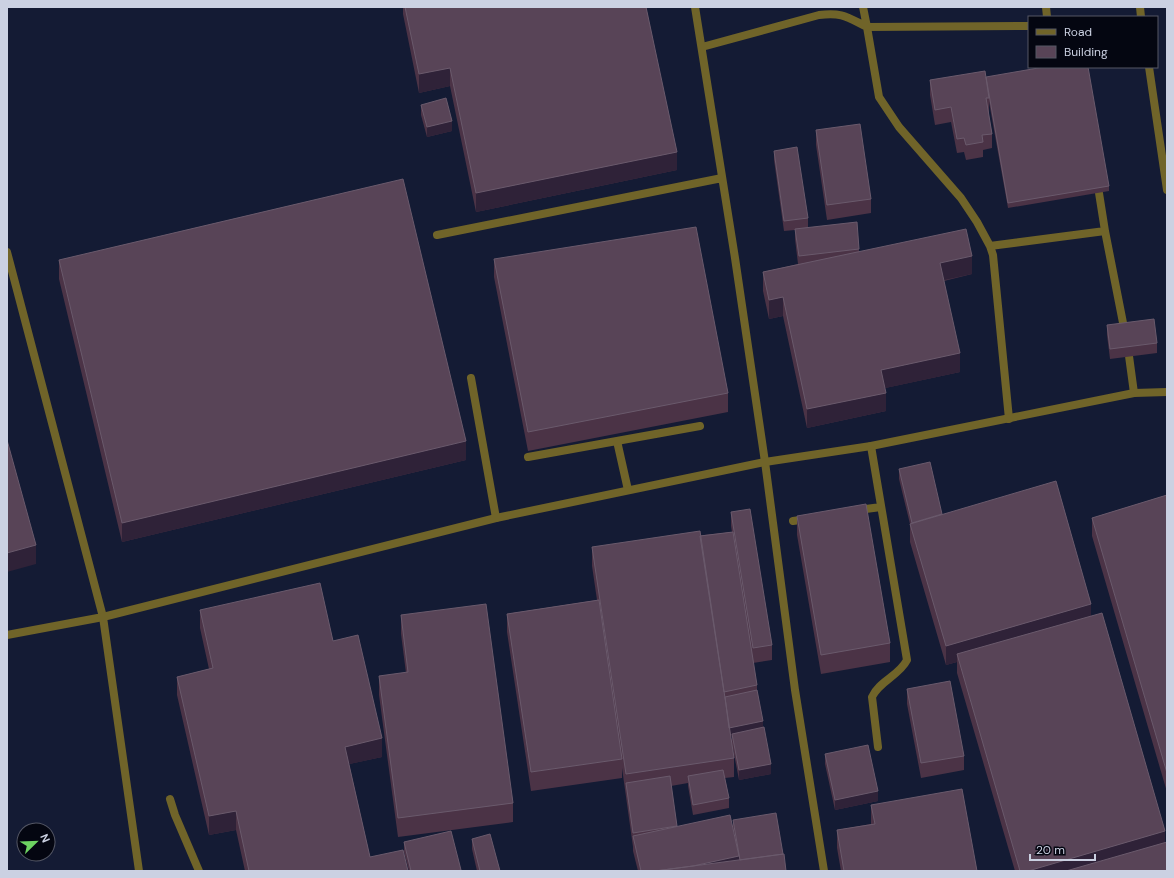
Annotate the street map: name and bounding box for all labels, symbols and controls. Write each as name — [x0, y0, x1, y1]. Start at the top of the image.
legend — [1028, 16, 1158, 68]
text: Road — [1064, 24, 1092, 40]
text: Building — [1064, 44, 1108, 60]
north arrow — [16, 822, 56, 862]
text: N — [37, 832, 53, 845]
scale bar — [1030, 836, 1095, 862]
text: 20 m — [1036, 842, 1065, 858]

